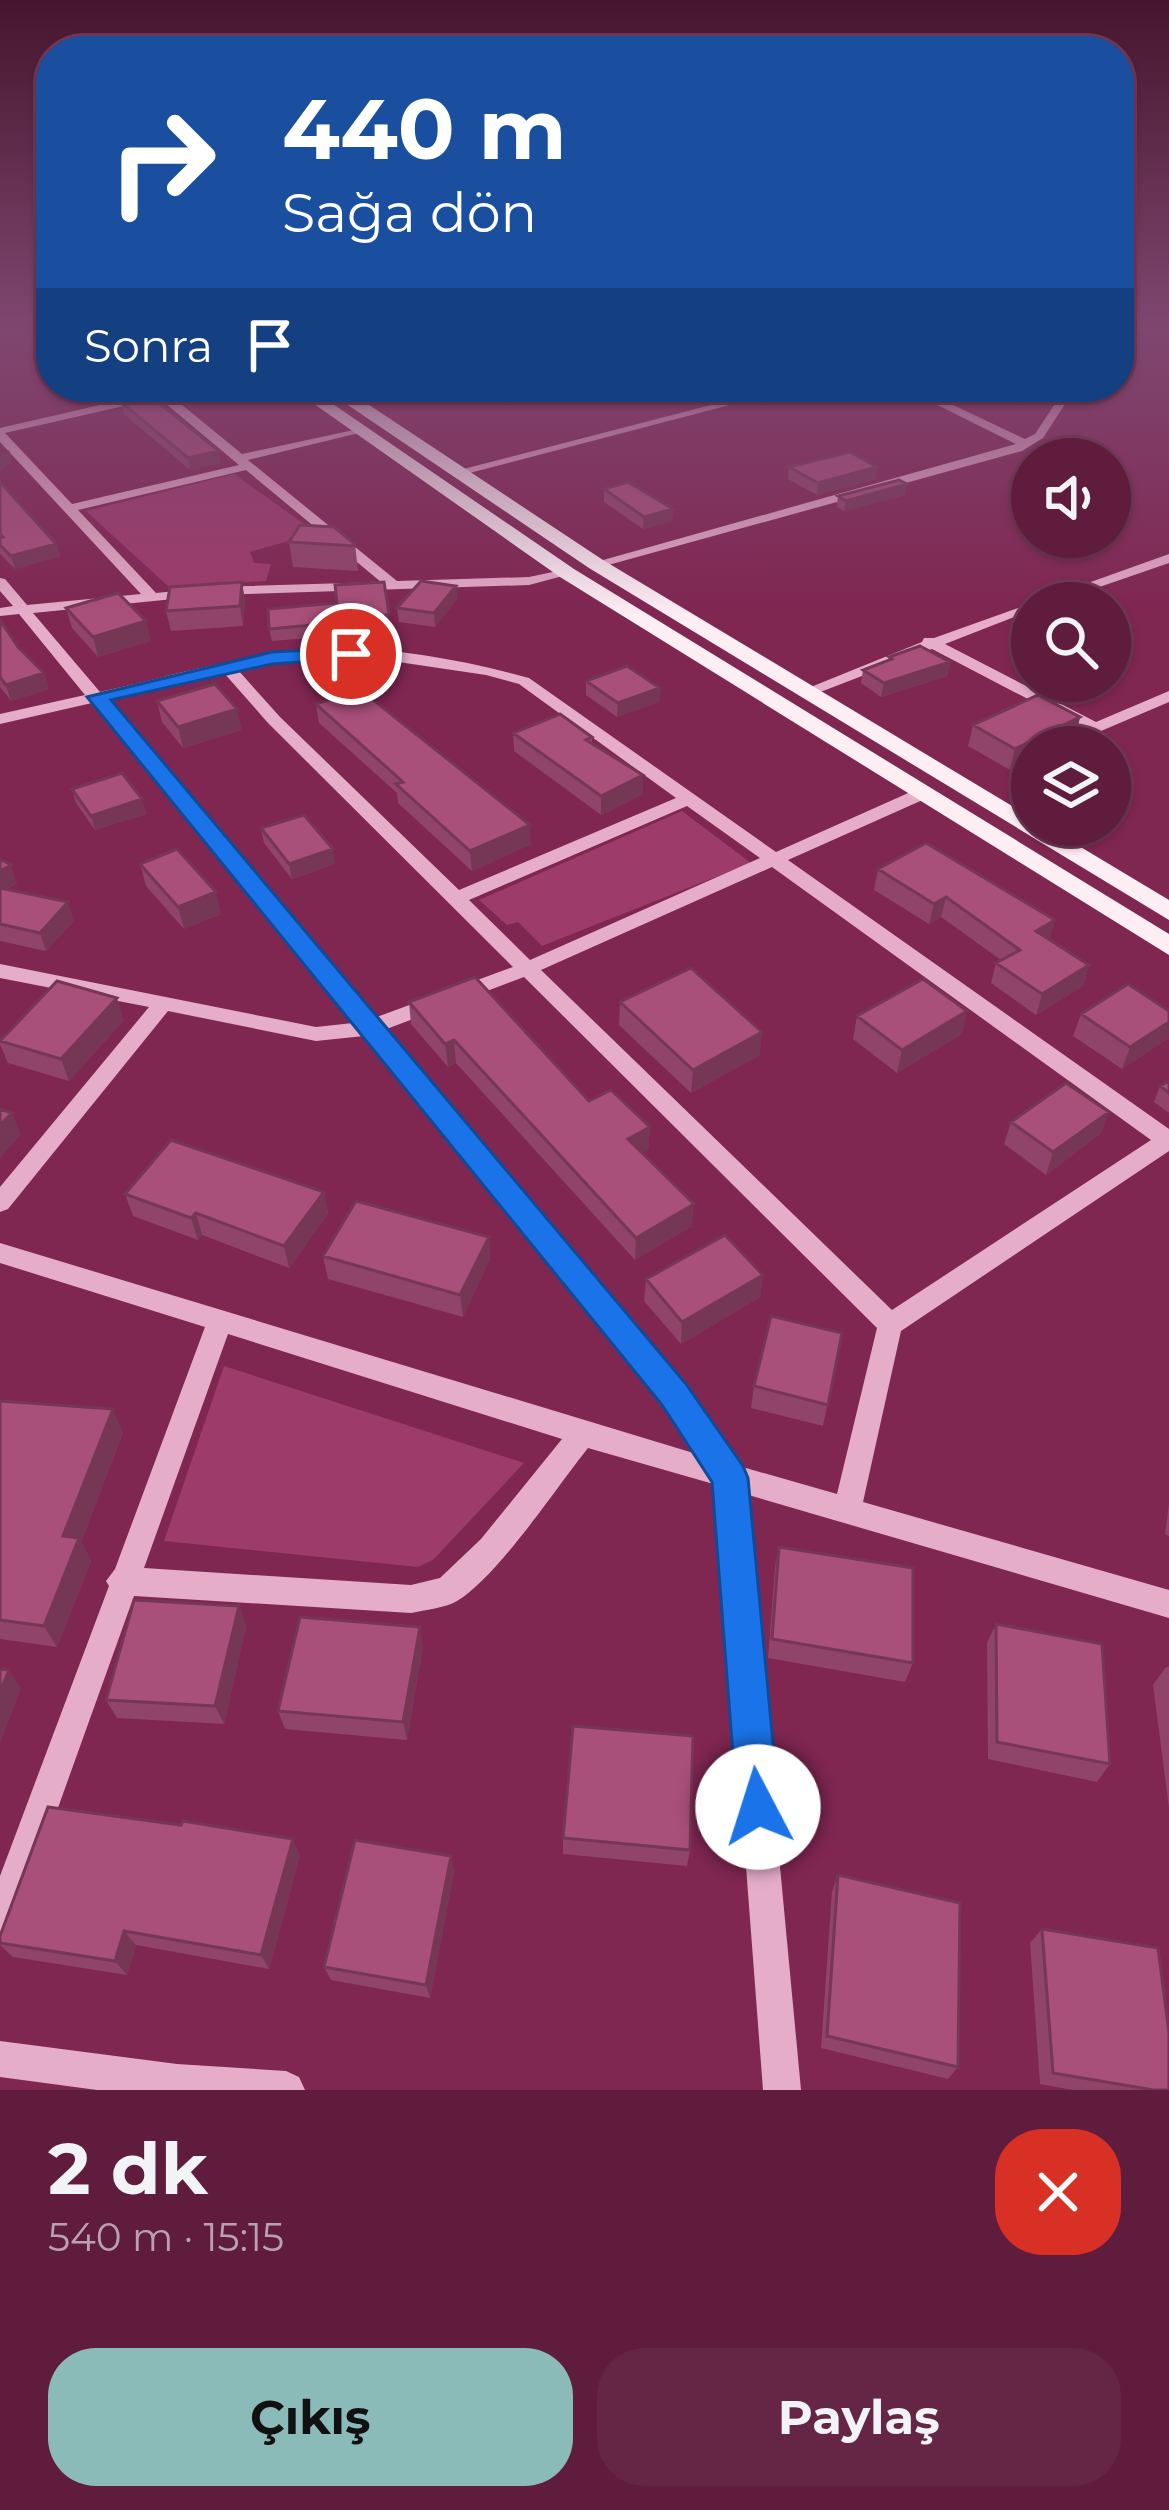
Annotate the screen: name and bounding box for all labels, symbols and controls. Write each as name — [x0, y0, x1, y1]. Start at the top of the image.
text: 440 m — [282, 78, 567, 180]
icon: right — [84, 84, 240, 240]
text: Sağa dön — [282, 180, 537, 246]
icon: arrive — [237, 312, 303, 378]
text: Sonra — [84, 318, 213, 373]
map controls — [1011, 438, 1131, 846]
button: sound — [1011, 438, 1131, 558]
button: search — [1011, 582, 1131, 702]
pin — [300, 603, 402, 705]
icon: arrive — [318, 621, 384, 687]
button: layers — [1011, 726, 1131, 846]
position arrow — [695, 1744, 821, 1870]
text: 2 dk — [48, 2124, 208, 2212]
button: close — [995, 2129, 1121, 2255]
text: 540 m · 15:15 — [48, 2213, 284, 2261]
button: Çıkış — [48, 2348, 573, 2486]
button: Paylaş — [597, 2348, 1121, 2486]

